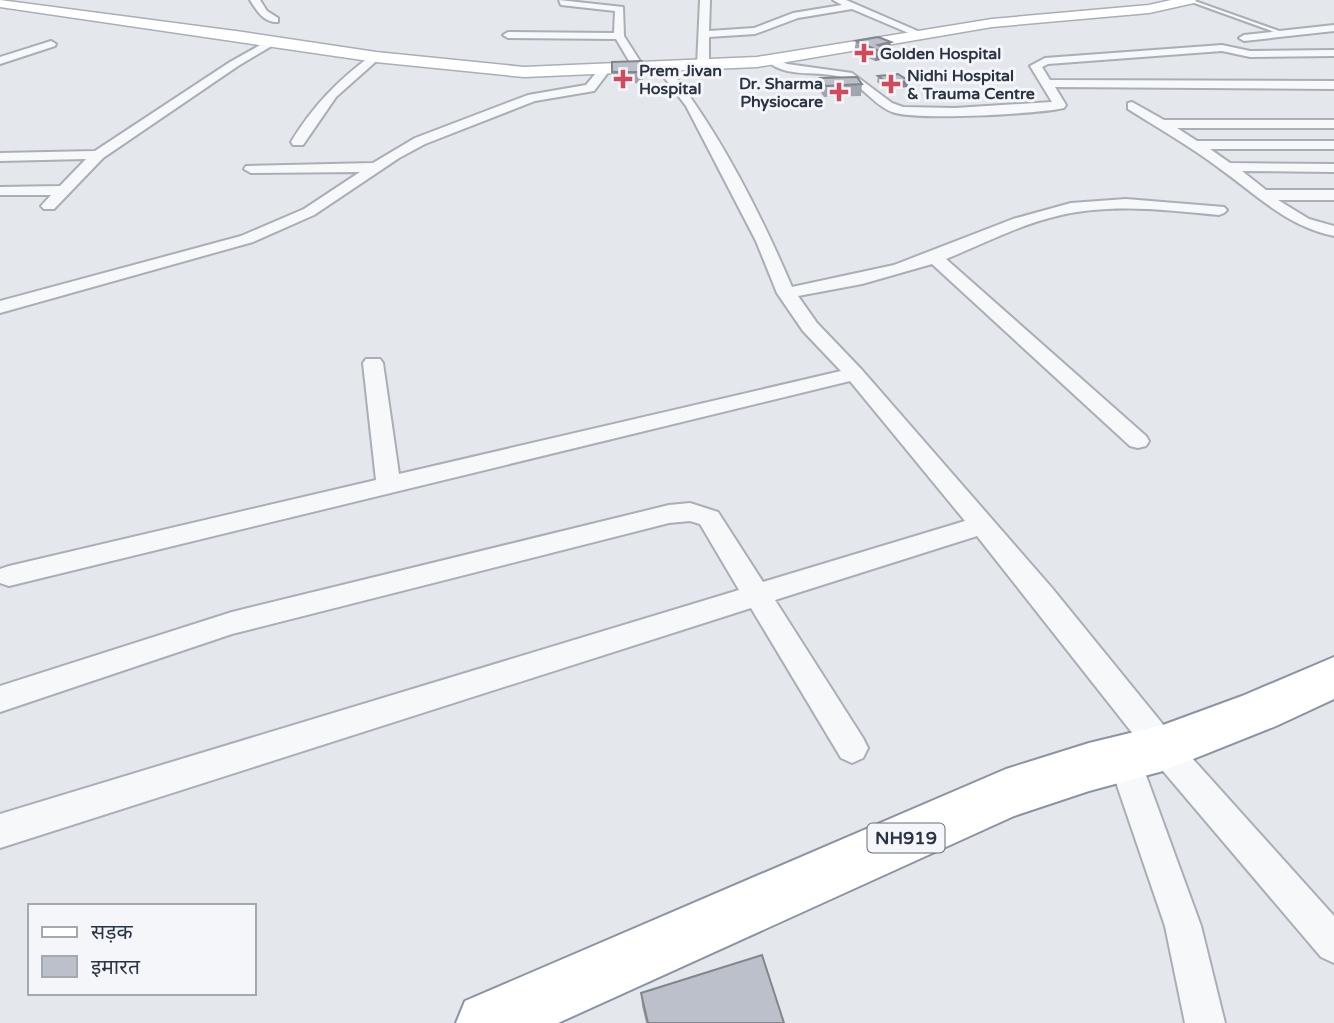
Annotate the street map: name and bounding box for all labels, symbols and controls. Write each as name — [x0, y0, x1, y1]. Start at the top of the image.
marker: Golden Hospital — [854, 43, 874, 63]
place label: Golden Hospital — [880, 44, 1001, 64]
place label: Prem Jivan Hospital — [639, 61, 722, 99]
place label: Nidhi Hospital & Trauma Centre — [907, 66, 1035, 104]
marker: Prem Jivan Hospital — [613, 69, 633, 89]
place label: Dr. Sharma Physiocare — [739, 74, 823, 112]
marker: Nidhi Hospital & Trauma Centre — [881, 74, 901, 94]
marker: Dr. Sharma Physiocare — [829, 82, 849, 102]
road number: NH919 — [867, 824, 944, 852]
legend — [28, 904, 256, 995]
text: सड़क — [91, 920, 133, 945]
text: इमारत — [91, 955, 141, 980]

